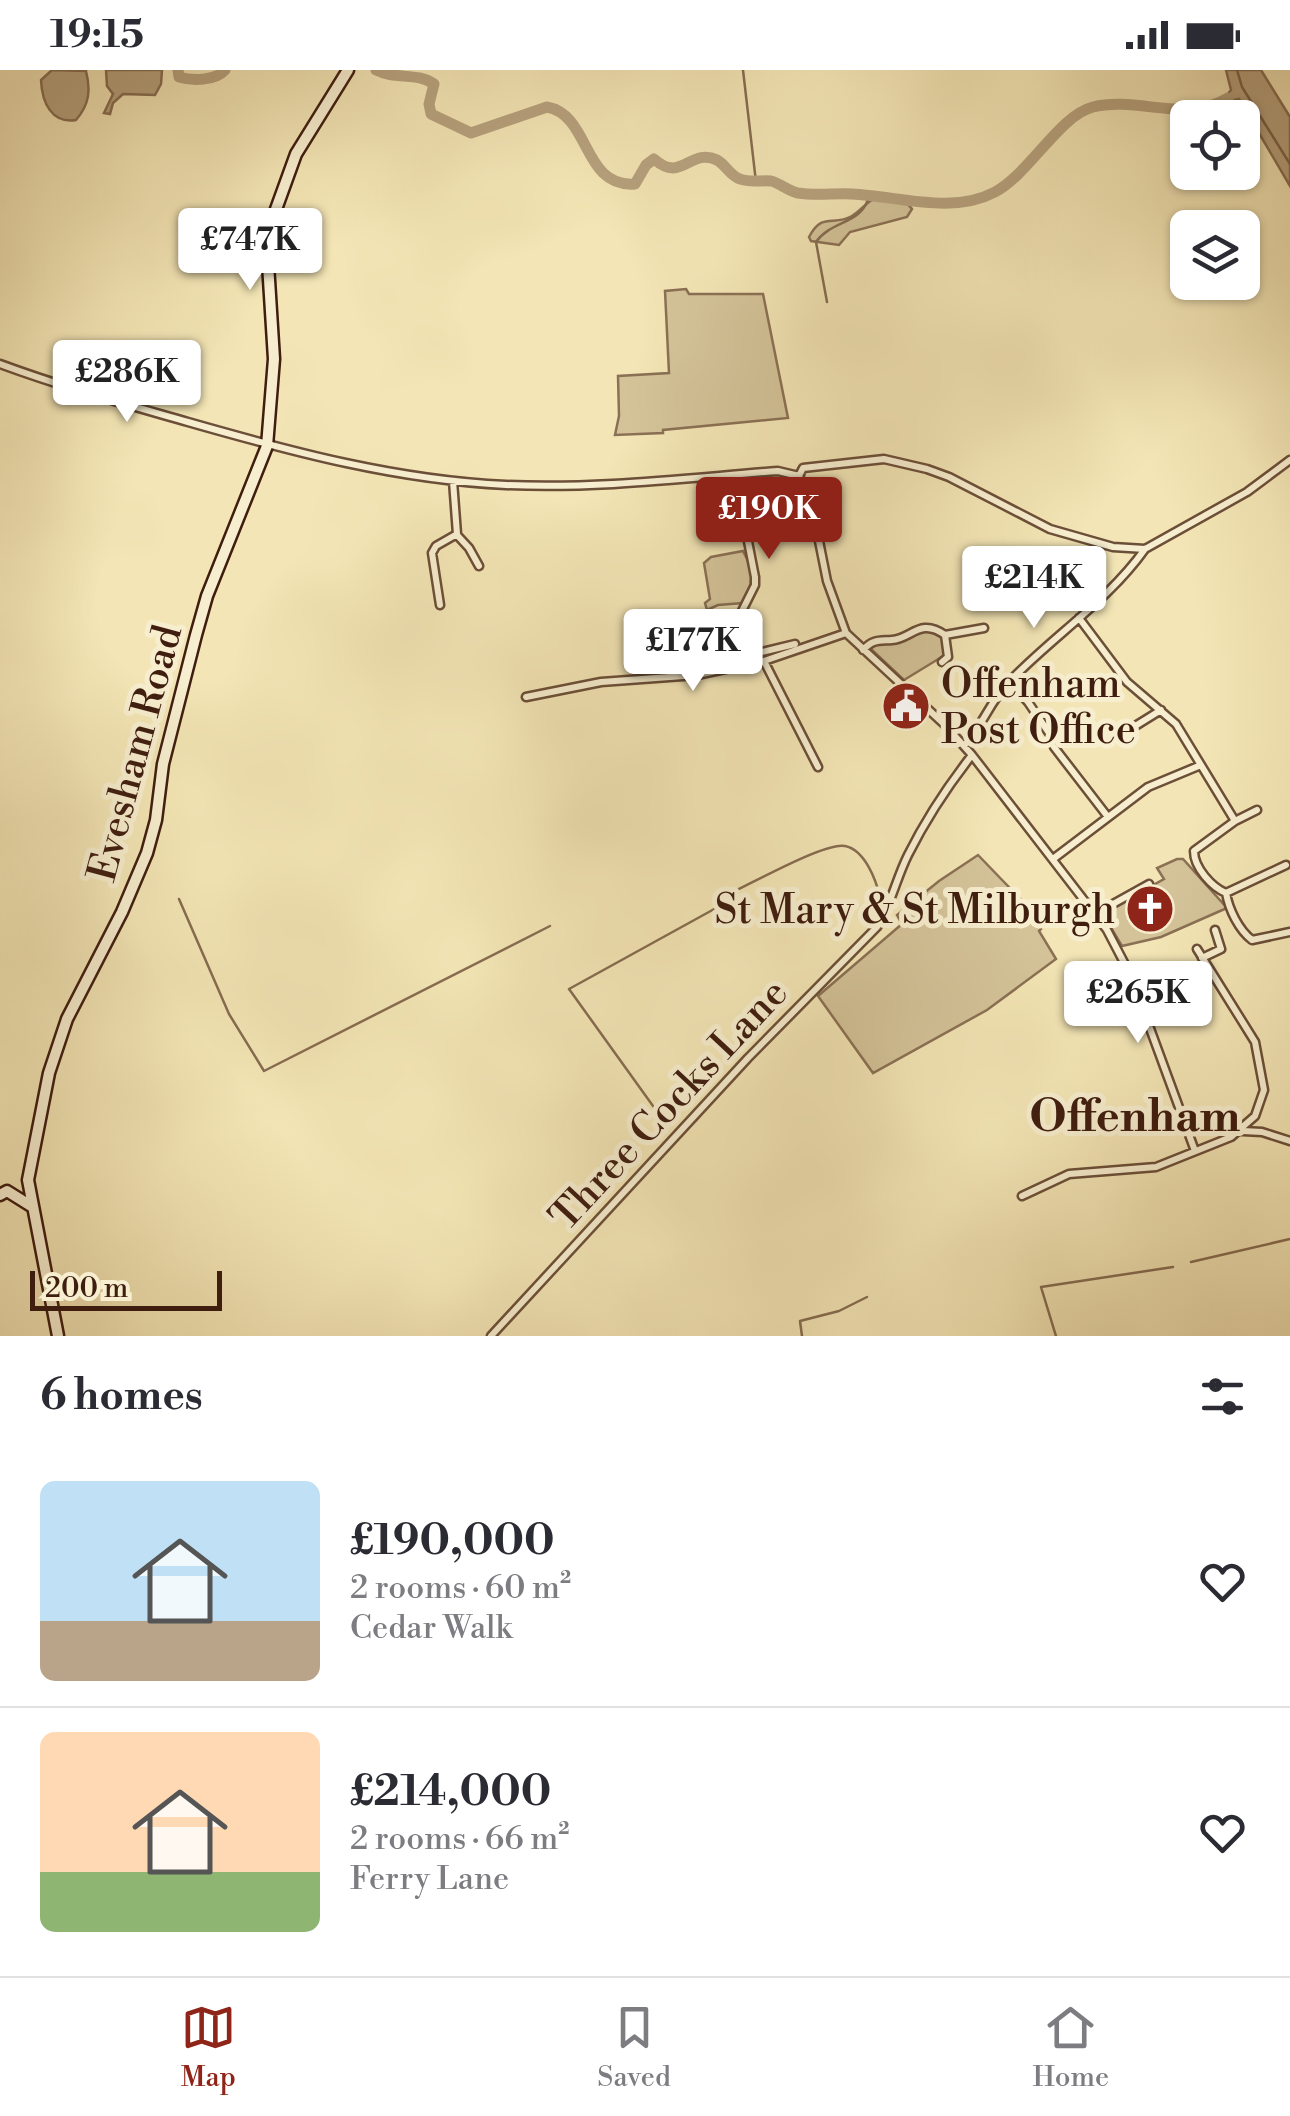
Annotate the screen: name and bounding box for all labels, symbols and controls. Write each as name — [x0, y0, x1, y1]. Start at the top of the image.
text: 19:15 — [50, 12, 144, 59]
map controls — [1170, 100, 1260, 300]
button: locate — [1170, 100, 1260, 190]
pin: £747K — [180, 208, 320, 293]
button: layers — [1170, 210, 1260, 300]
text: £747K — [200, 220, 300, 260]
pin: £286K — [57, 340, 197, 425]
text: £286K — [75, 352, 179, 392]
pin: £190K — [699, 477, 839, 562]
text: £190K — [718, 489, 820, 529]
pin: £214K — [964, 546, 1104, 631]
text: £214K — [984, 558, 1084, 598]
pin: £177K — [623, 609, 763, 694]
street label: Evesham Road — [78, 620, 194, 887]
text: £177K — [646, 621, 740, 661]
place label: Offenham Post Office — [941, 660, 1136, 756]
public building icon: Offenham Post Office — [880, 680, 932, 732]
church icon: St Mary & St Milburgh — [1124, 883, 1176, 935]
place label: St Mary & St Milburgh — [715, 886, 1115, 937]
pin: £265K — [1068, 961, 1208, 1046]
street label: Three Cocks Lane — [540, 969, 799, 1242]
text: £265K — [1086, 973, 1190, 1013]
district label: Offenham — [1029, 1089, 1241, 1146]
scale bar — [30, 1266, 222, 1310]
text: 200 m — [45, 1271, 128, 1306]
icon: filters — [1195, 1369, 1250, 1424]
text: 6 homes — [40, 1370, 203, 1423]
text: £190,000 — [350, 1515, 555, 1568]
icon: home — [120, 1521, 240, 1641]
icon: heart — [1195, 1554, 1250, 1609]
text: 2 rooms · 60 m² — [350, 1568, 571, 1608]
text: Cedar Walk — [350, 1608, 512, 1648]
text: £214,000 — [350, 1766, 551, 1819]
icon: home — [120, 1772, 240, 1892]
icon: heart — [1195, 1805, 1250, 1860]
text: 2 rooms · 66 m² — [350, 1819, 569, 1859]
text: Ferry Lane — [350, 1859, 509, 1899]
tab: Map — [181, 2000, 236, 2095]
tab: Saved — [597, 2000, 671, 2095]
tab: Home — [1032, 2000, 1109, 2095]

